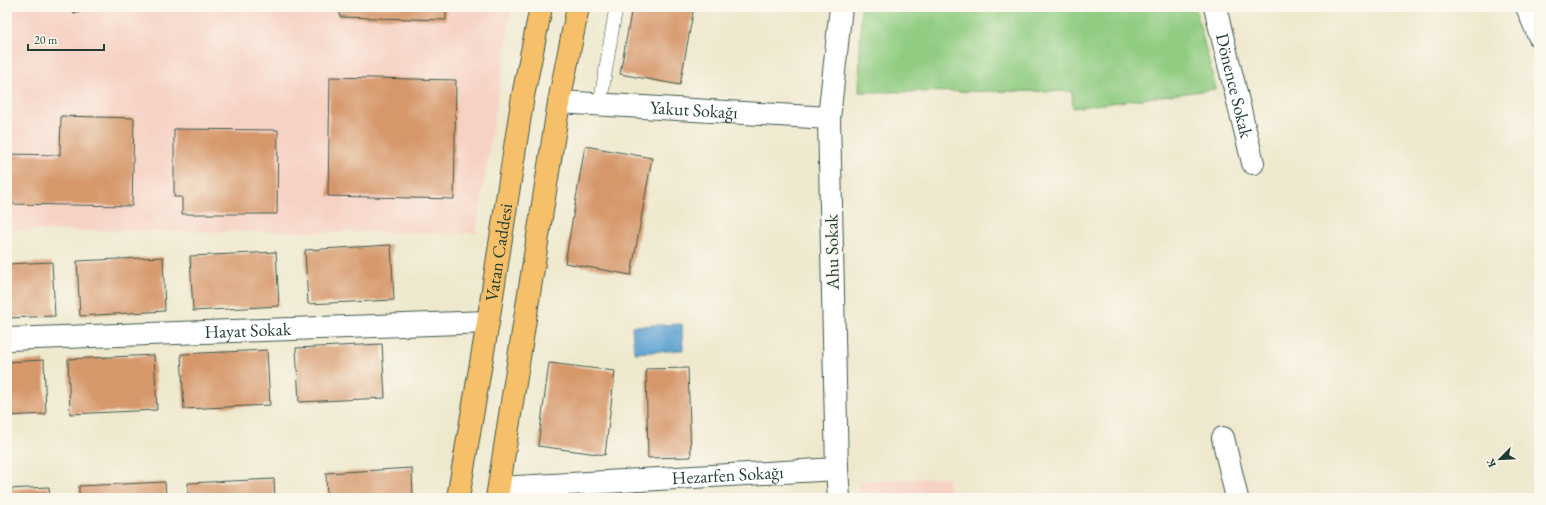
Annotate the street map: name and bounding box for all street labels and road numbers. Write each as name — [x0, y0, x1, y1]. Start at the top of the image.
street label: Dönence Sokak — [1211, 31, 1259, 141]
street label: Yakut Sokağı — [649, 95, 739, 124]
street label: Vatan Caddesi — [479, 201, 517, 303]
street label: Ahu Sokak — [819, 213, 844, 291]
street label: Hayat Sokak — [204, 317, 292, 343]
street label: Hezarfen Sokağı — [671, 460, 785, 489]

